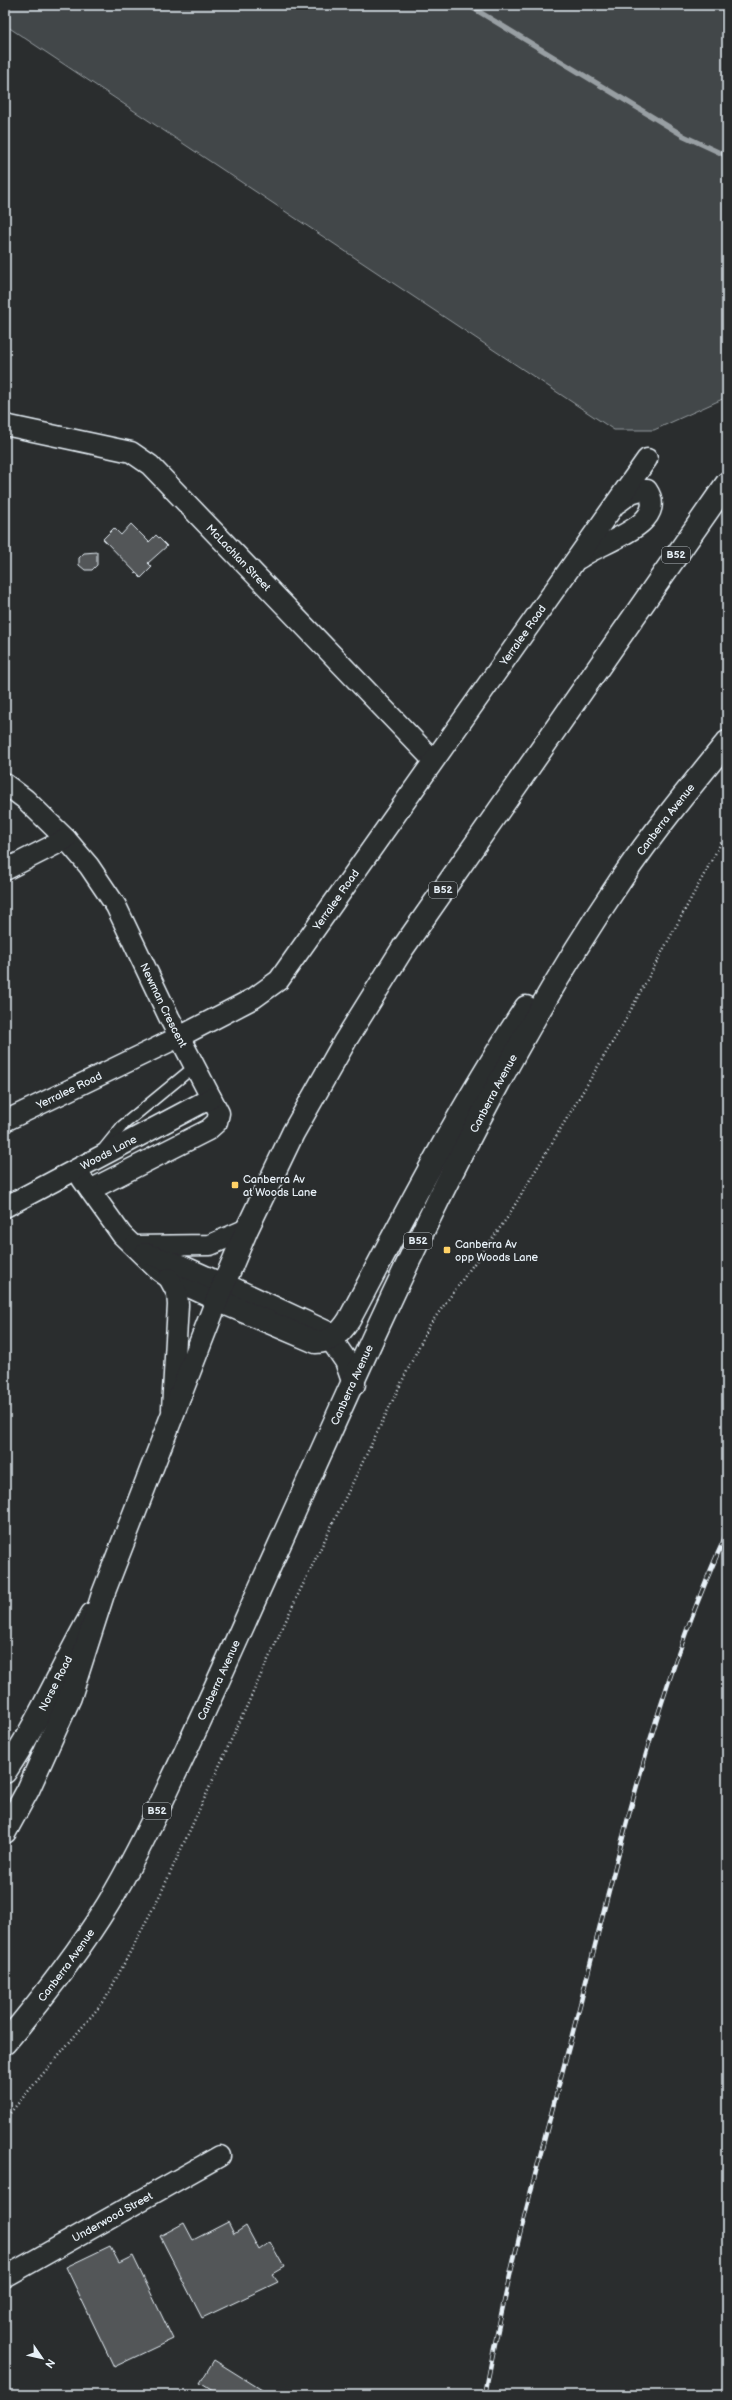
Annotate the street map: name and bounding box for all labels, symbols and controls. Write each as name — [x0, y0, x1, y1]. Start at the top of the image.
street label: McLachlan Street — [204, 521, 274, 594]
road number: B52 — [662, 547, 690, 563]
street label: Yerralee Road — [496, 602, 549, 669]
street label: Canberra Avenue — [634, 780, 697, 858]
street label: Yerralee Road — [309, 867, 362, 933]
road number: B52 — [429, 882, 457, 898]
street label: Newman Crescent — [138, 961, 190, 1050]
street label: Canberra Avenue — [467, 1051, 520, 1135]
street label: Yerralee Road — [33, 1069, 104, 1112]
street label: Woods Lane — [78, 1132, 139, 1172]
place label: Canberra Av at Woods Lane — [243, 1173, 317, 1199]
marker: Canberra Av at Woods Lane — [230, 1180, 240, 1190]
road number: B52 — [404, 1233, 432, 1249]
place label: Canberra Av opp Woods Lane — [455, 1238, 539, 1264]
marker: Canberra Av opp Woods Lane — [442, 1245, 452, 1255]
street label: Canberra Avenue — [328, 1342, 376, 1427]
street label: Canberra Avenue — [195, 1637, 243, 1722]
street label: Norse Road — [36, 1654, 75, 1713]
road number: B52 — [143, 1803, 171, 1819]
street label: Canberra Avenue — [35, 1926, 97, 2004]
street label: Underwood Street — [70, 2189, 155, 2244]
north arrow — [22, 2338, 62, 2378]
text: N — [42, 2356, 58, 2370]

